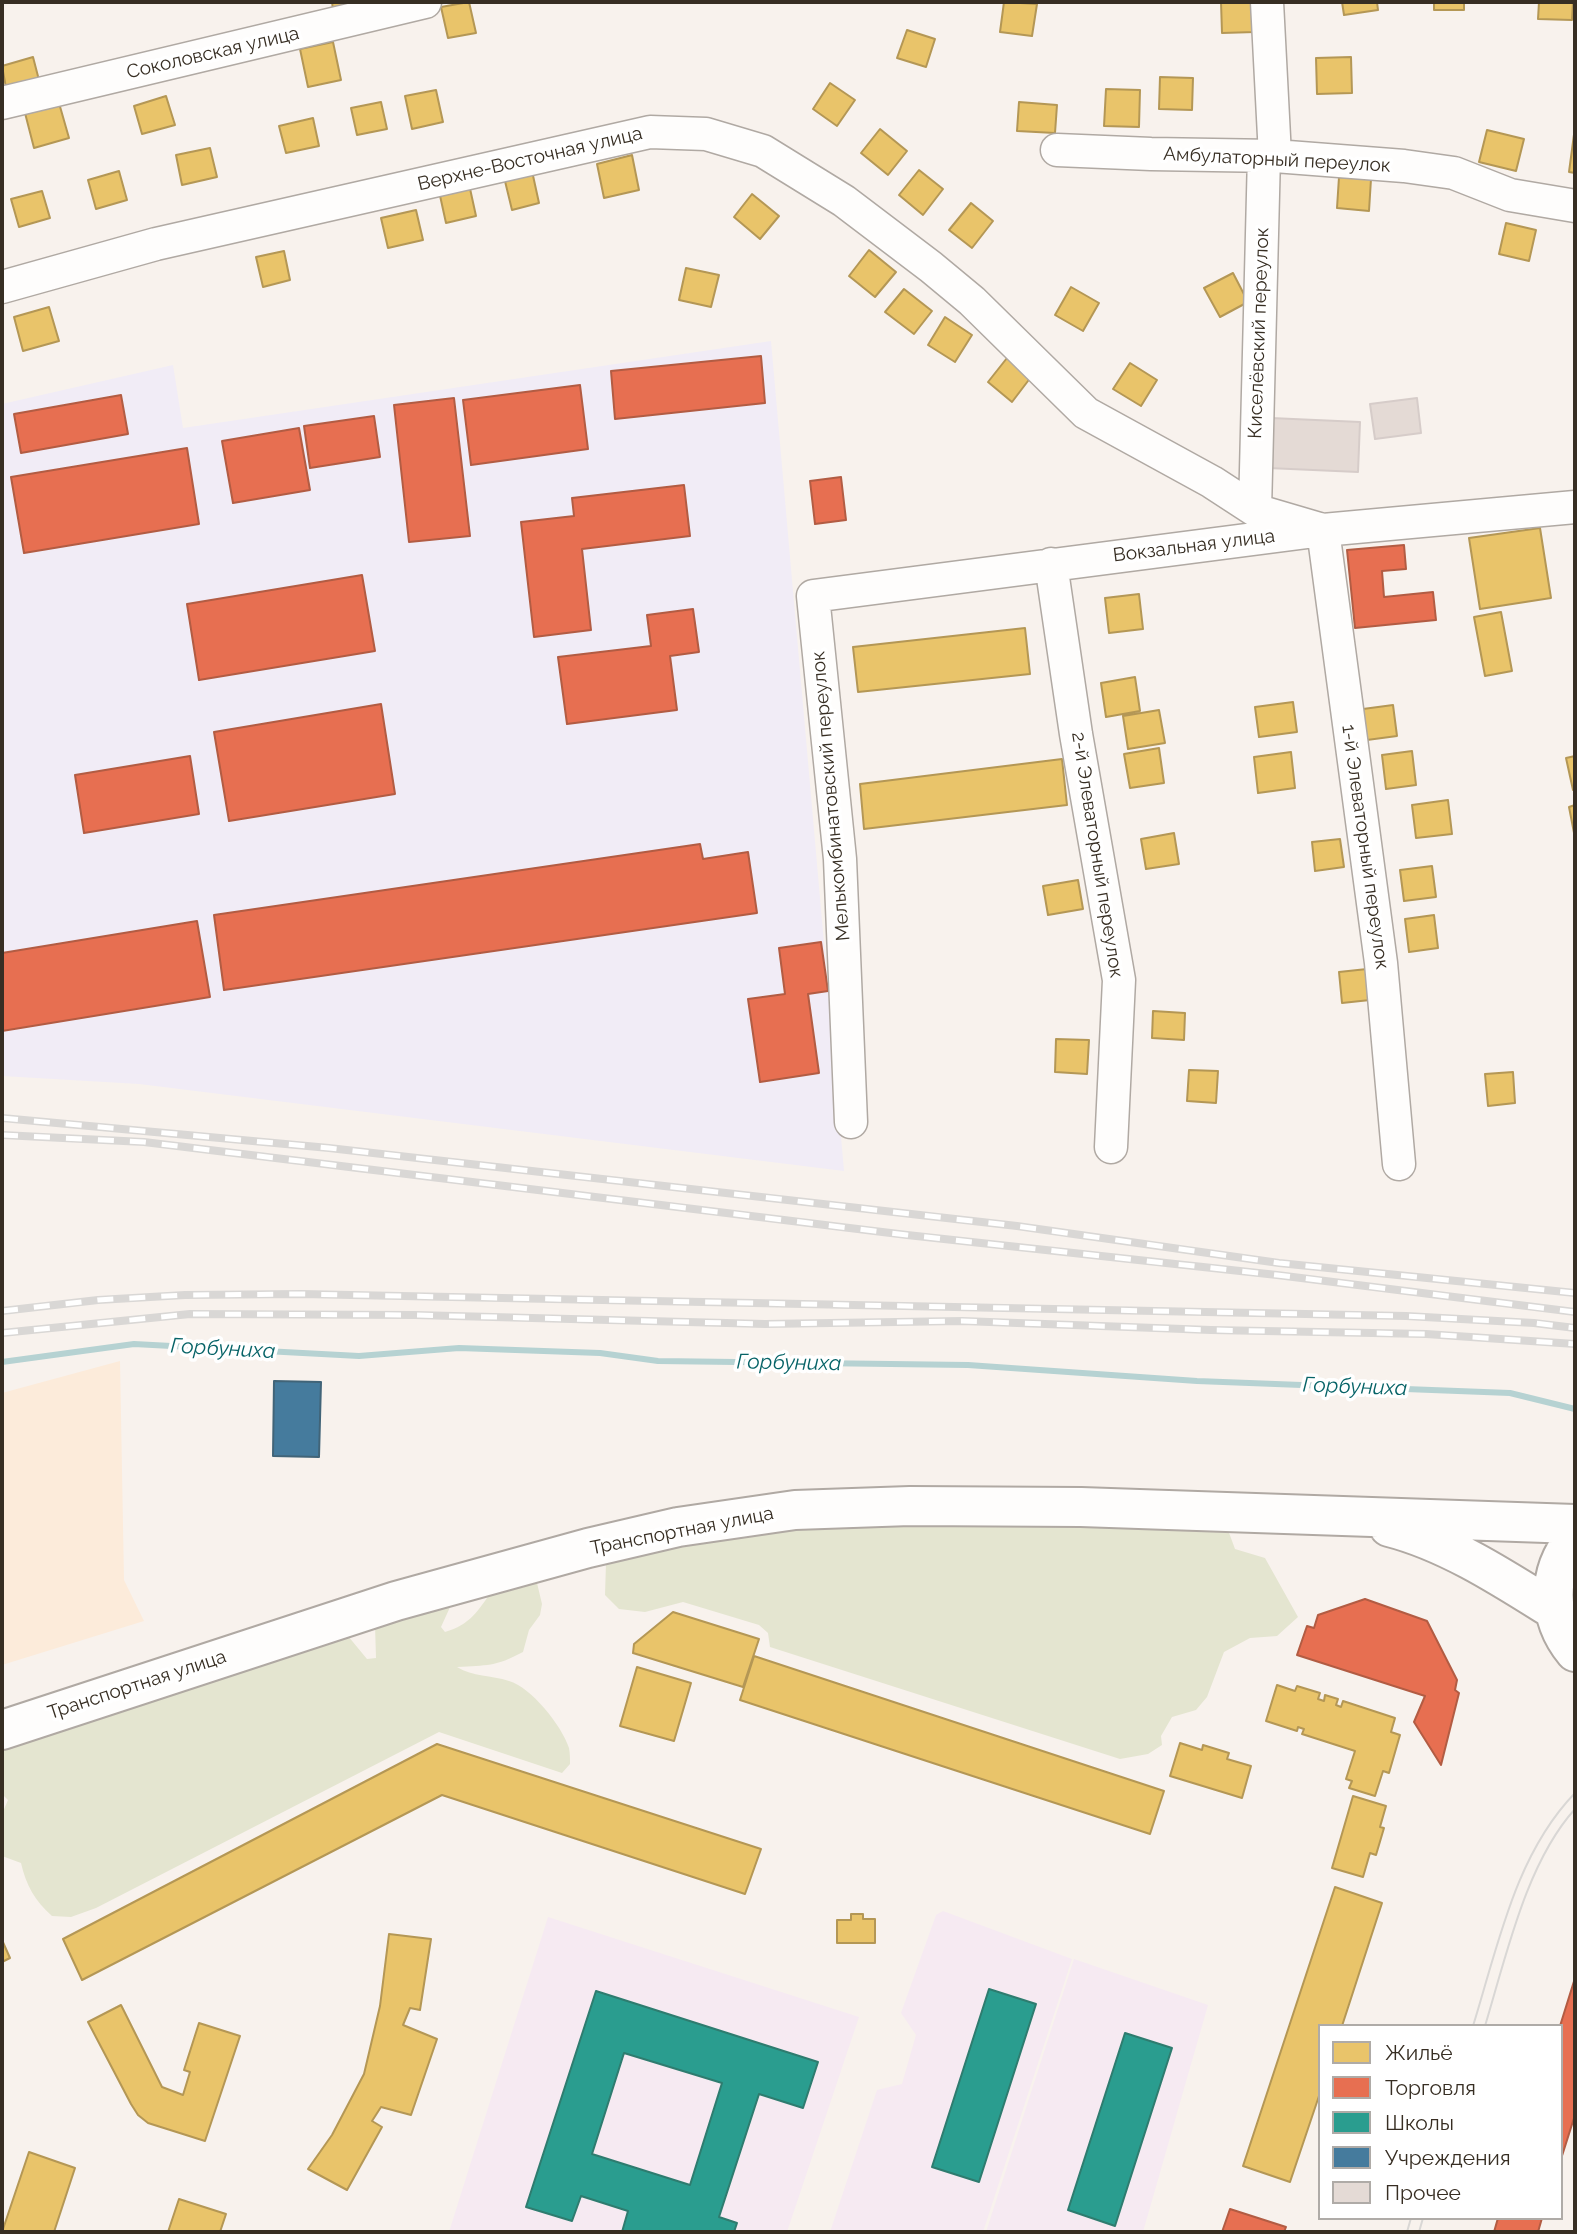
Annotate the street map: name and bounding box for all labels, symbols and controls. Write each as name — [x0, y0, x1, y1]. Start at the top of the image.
street label: Соколовская улица — [125, 22, 301, 84]
street label: Верхне-Восточная улица — [415, 122, 645, 196]
street label: Амбулаторный переулок — [1163, 143, 1391, 177]
street label: Киселёвский переулок — [1244, 227, 1274, 439]
street label: Вокзальная улица — [1112, 525, 1276, 567]
street label: Мелькомбинатовский переулок — [807, 650, 855, 942]
street label: 1-й Элеваторный переулок — [1337, 723, 1393, 971]
street label: 2-й Элеваторный переулок — [1066, 730, 1128, 980]
water label: Горбуниха — [170, 1334, 276, 1364]
water label: Горбуниха — [736, 1349, 842, 1377]
water label: Горбуниха — [1302, 1373, 1408, 1401]
street label: Транспортная улица — [588, 1502, 776, 1560]
street label: Транспортная улица — [45, 1645, 229, 1725]
legend — [1318, 2024, 1563, 2220]
text: Жильё — [1385, 2040, 1453, 2065]
text: Торговля — [1385, 2075, 1476, 2100]
text: Школы — [1385, 2110, 1454, 2135]
text: Учреждения — [1385, 2145, 1511, 2170]
text: Прочее — [1385, 2180, 1461, 2205]

